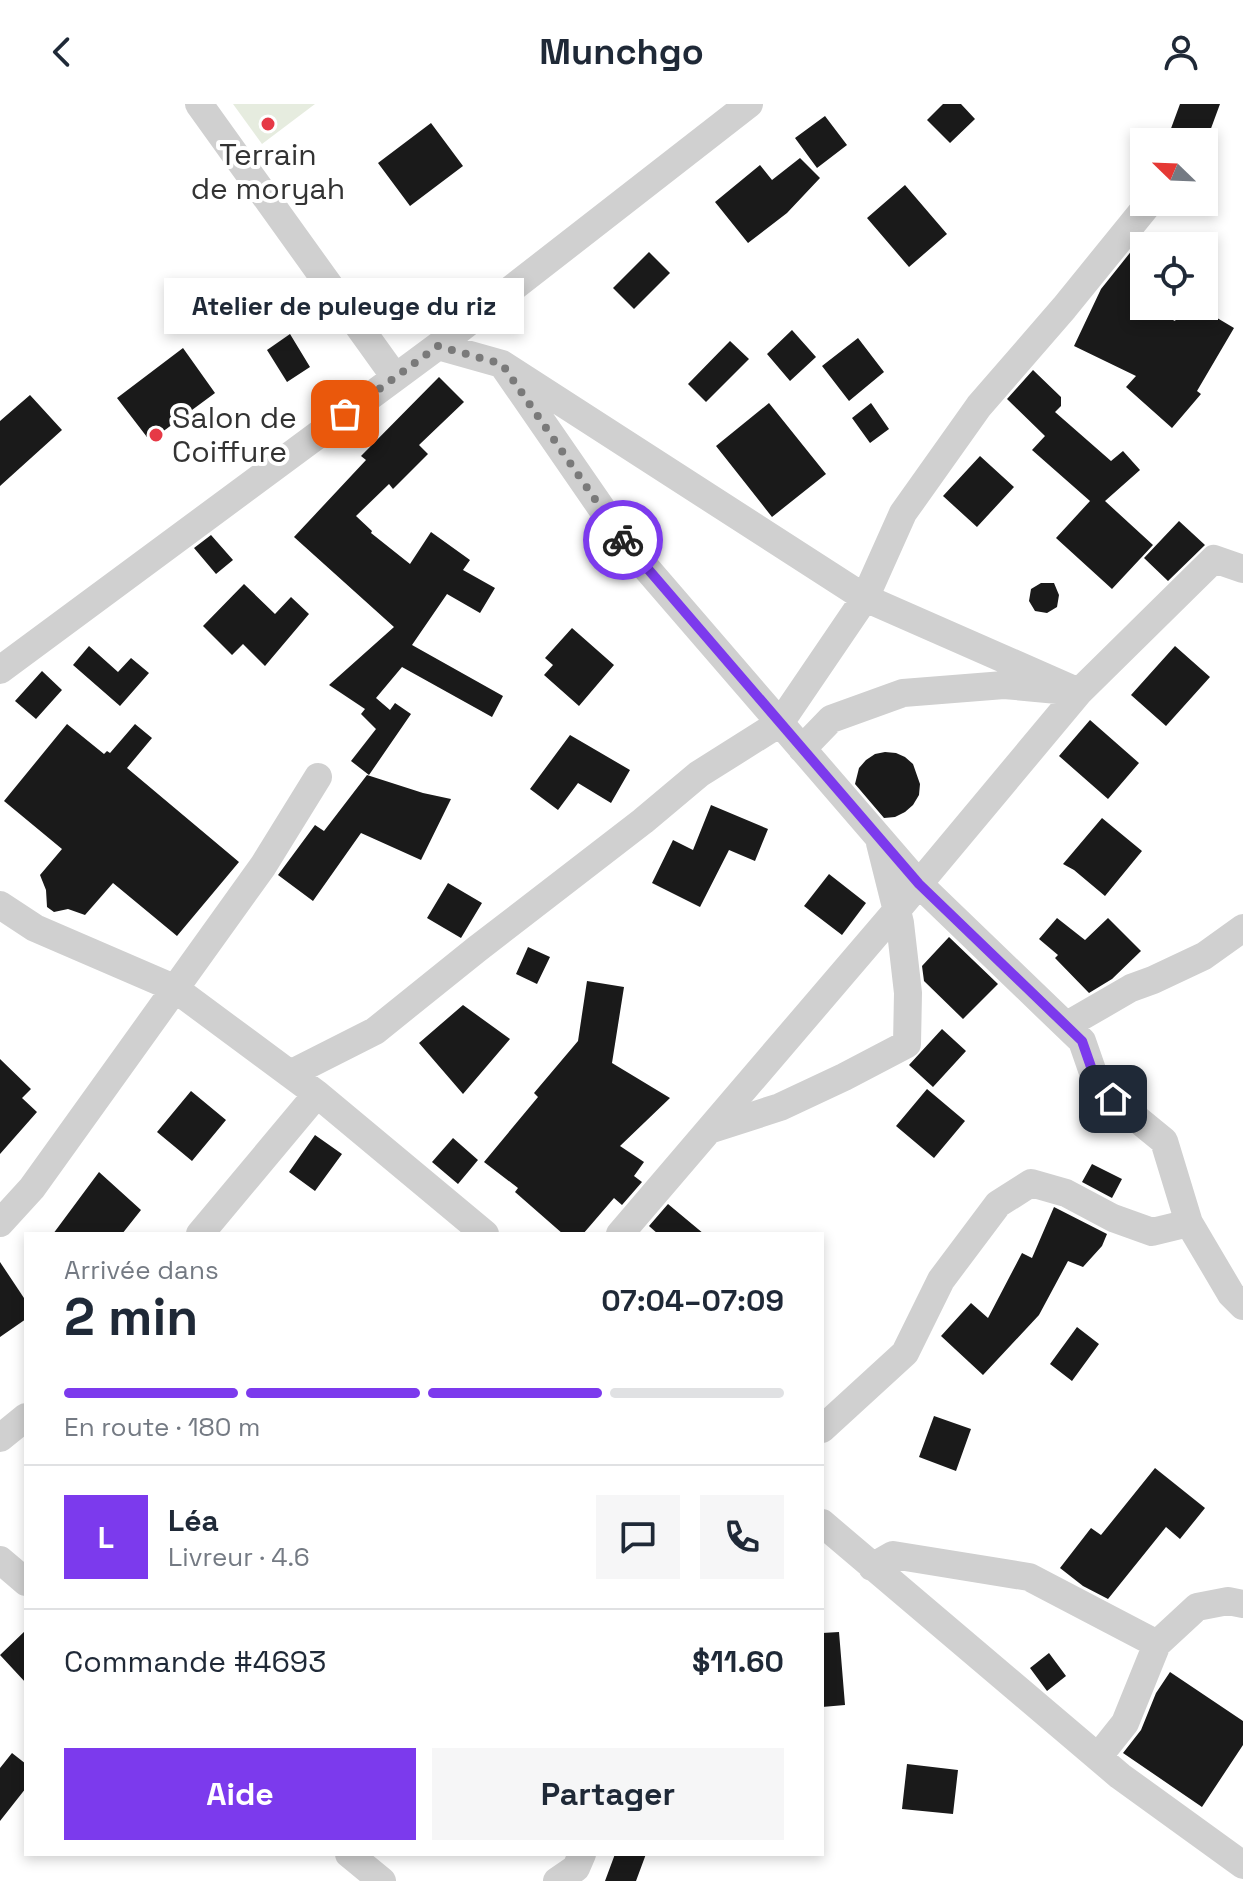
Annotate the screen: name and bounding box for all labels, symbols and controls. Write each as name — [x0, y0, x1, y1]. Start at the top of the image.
text: Munchgo — [539, 29, 704, 75]
icon: back — [40, 30, 84, 74]
icon: person — [1159, 30, 1203, 74]
marker: Terrain de moryah — [259, 115, 277, 133]
north arrow — [1130, 128, 1218, 216]
map controls — [1130, 128, 1218, 320]
place label: Terrain de moryah — [191, 135, 345, 208]
button: locate — [1130, 232, 1218, 320]
callout: Atelier de puleuge du riz — [165, 278, 525, 334]
text: Atelier de puleuge du riz — [192, 289, 496, 323]
pin — [311, 380, 379, 448]
icon: bag — [323, 392, 367, 436]
place label: Salon de Coiffure — [172, 398, 297, 471]
marker: Salon de Coiffure — [147, 426, 165, 444]
courier — [583, 500, 663, 580]
icon: bike — [601, 518, 645, 562]
pin — [1079, 1065, 1147, 1133]
icon: home — [1091, 1077, 1135, 1121]
text: Arrivée dans — [64, 1253, 219, 1287]
text: 07:04–07:09 — [601, 1281, 784, 1320]
text: 2 min — [64, 1284, 198, 1350]
text: En route · 180 m — [64, 1410, 260, 1444]
button: chat — [596, 1495, 680, 1579]
button: phone — [700, 1495, 784, 1579]
text: Léa — [168, 1501, 219, 1540]
text: L — [98, 1518, 114, 1557]
text: Livreur · 4.6 — [168, 1540, 310, 1574]
text: Commande #4693 — [64, 1642, 326, 1681]
text: $11.60 — [692, 1642, 784, 1681]
button: Aide — [64, 1748, 416, 1840]
button: Partager — [432, 1748, 784, 1840]

